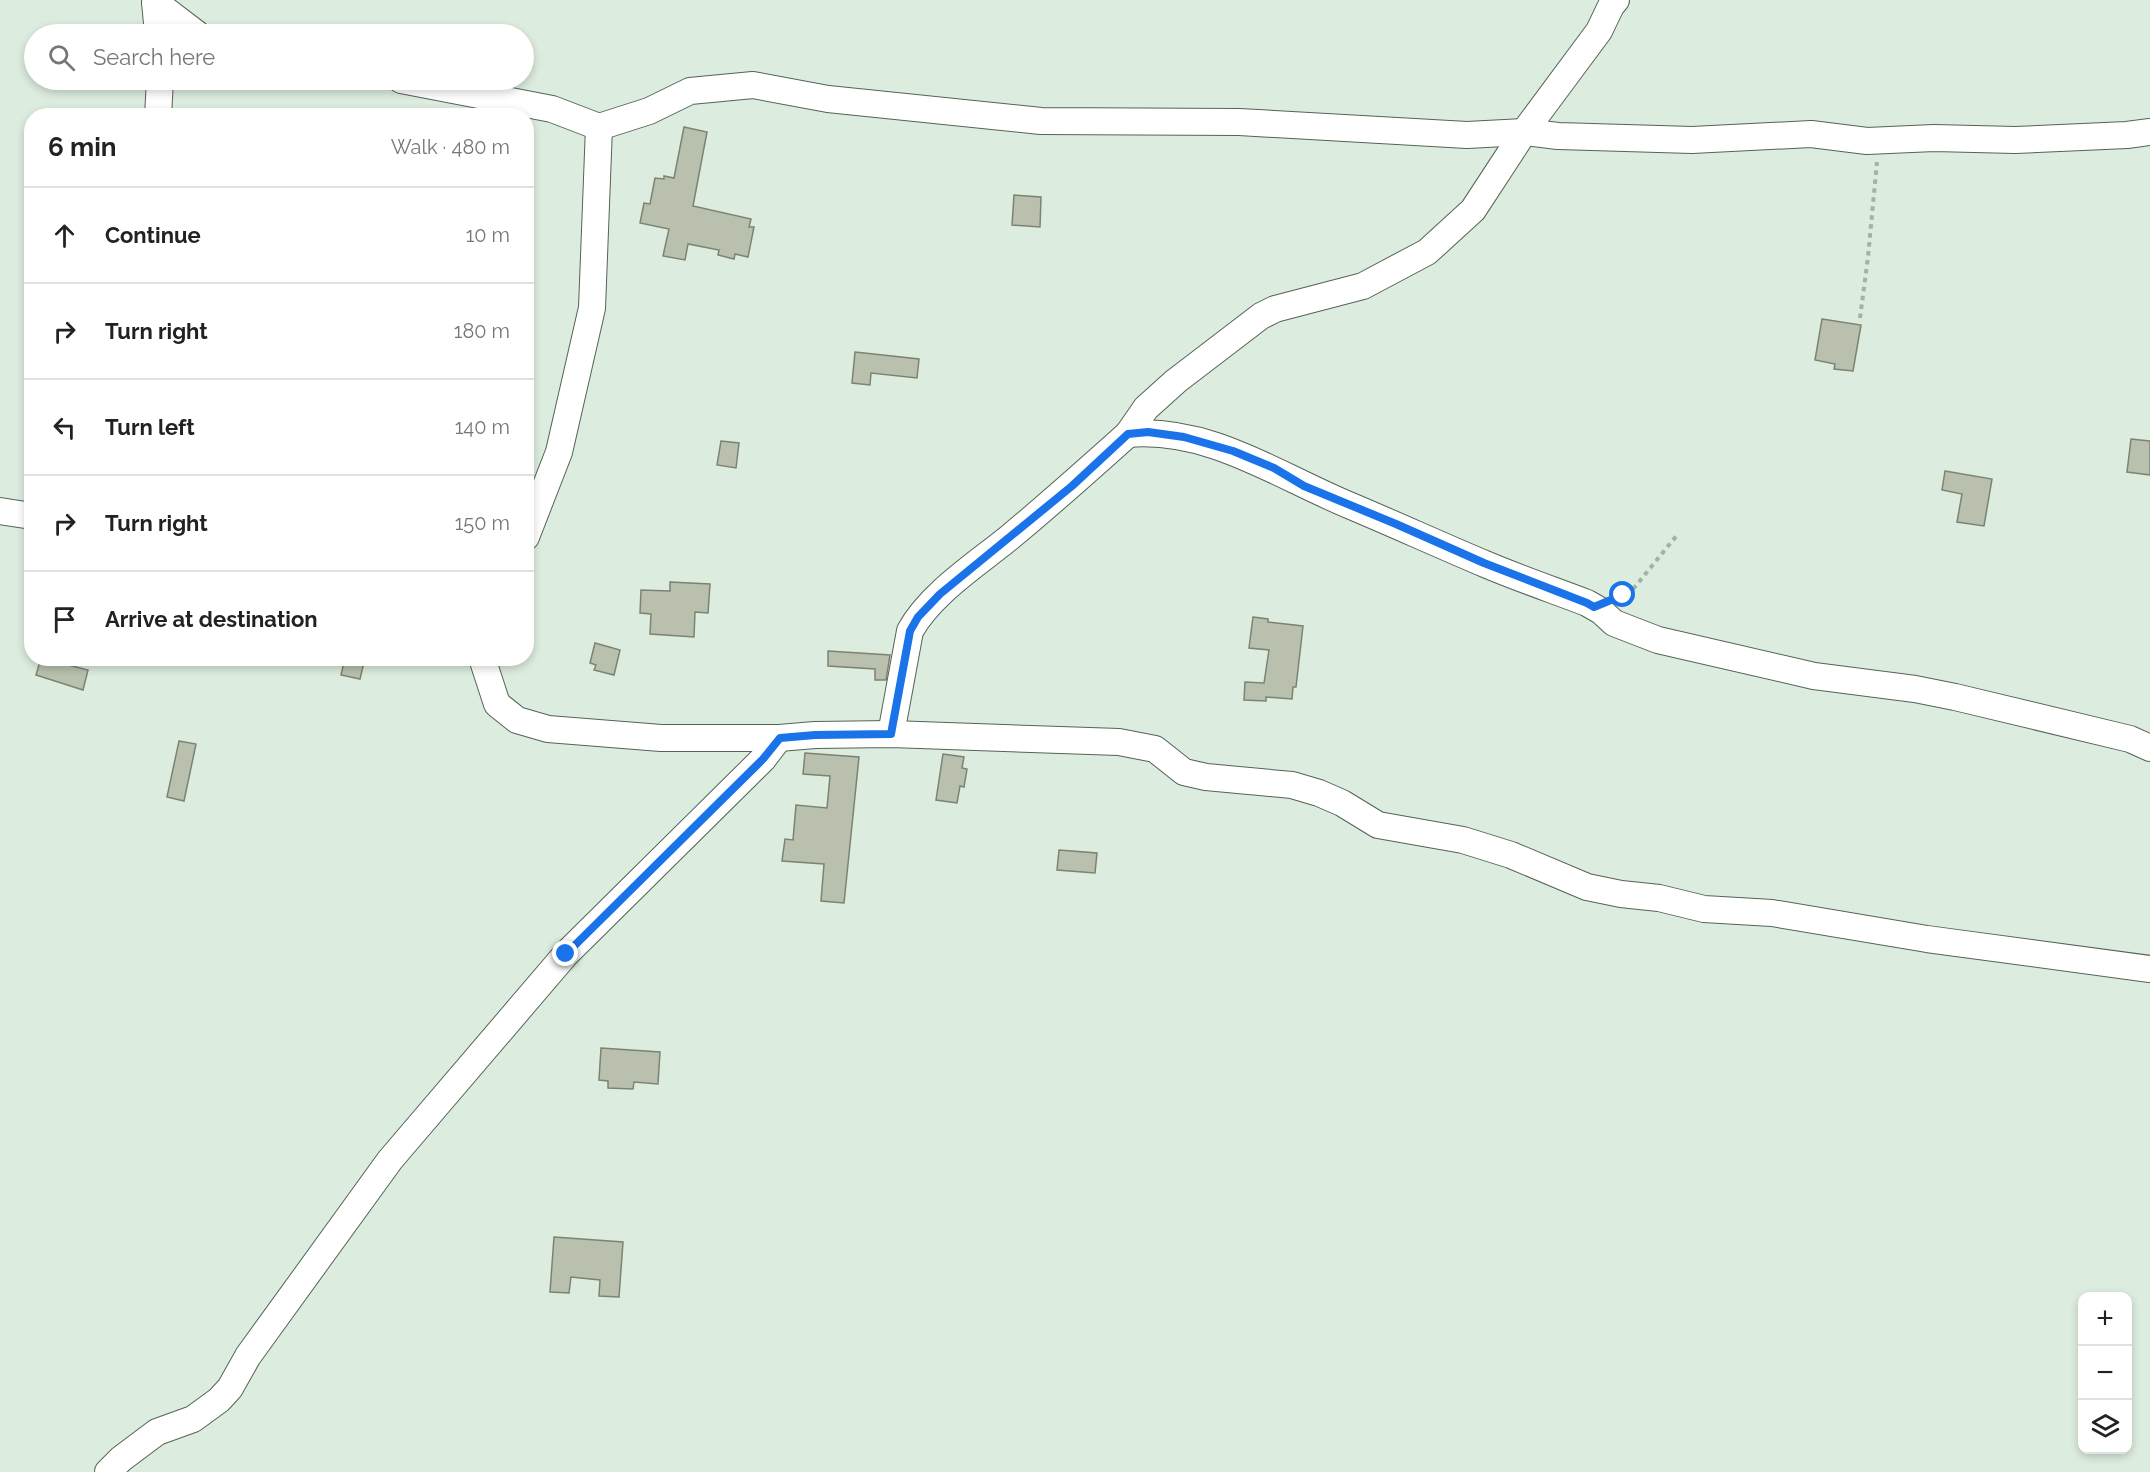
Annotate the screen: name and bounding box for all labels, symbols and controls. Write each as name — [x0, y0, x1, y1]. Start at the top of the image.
search box — [24, 24, 534, 90]
icon: search — [45, 41, 78, 74]
text: Search here — [93, 44, 215, 70]
text: 6 min — [48, 132, 117, 162]
text: Walk · 480 m — [391, 135, 510, 159]
icon: ahead — [48, 219, 81, 252]
text: Continue — [105, 222, 201, 248]
text: 10 m — [466, 223, 510, 247]
icon: right — [48, 315, 81, 348]
text: Turn right — [105, 318, 208, 344]
text: 180 m — [454, 319, 510, 343]
icon: left — [48, 411, 81, 444]
text: Turn left — [105, 414, 195, 440]
text: 140 m — [455, 415, 510, 439]
icon: right — [48, 507, 81, 540]
text: Turn right — [105, 510, 208, 536]
text: 150 m — [455, 511, 510, 535]
route start — [1609, 581, 1635, 607]
icon: arrive — [48, 603, 81, 636]
text: Arrive at destination — [105, 606, 318, 632]
route end — [552, 940, 578, 966]
map controls — [2078, 1292, 2132, 1454]
button: + — [2078, 1292, 2132, 1346]
button: − — [2078, 1346, 2132, 1400]
button: layers — [2078, 1400, 2132, 1454]

